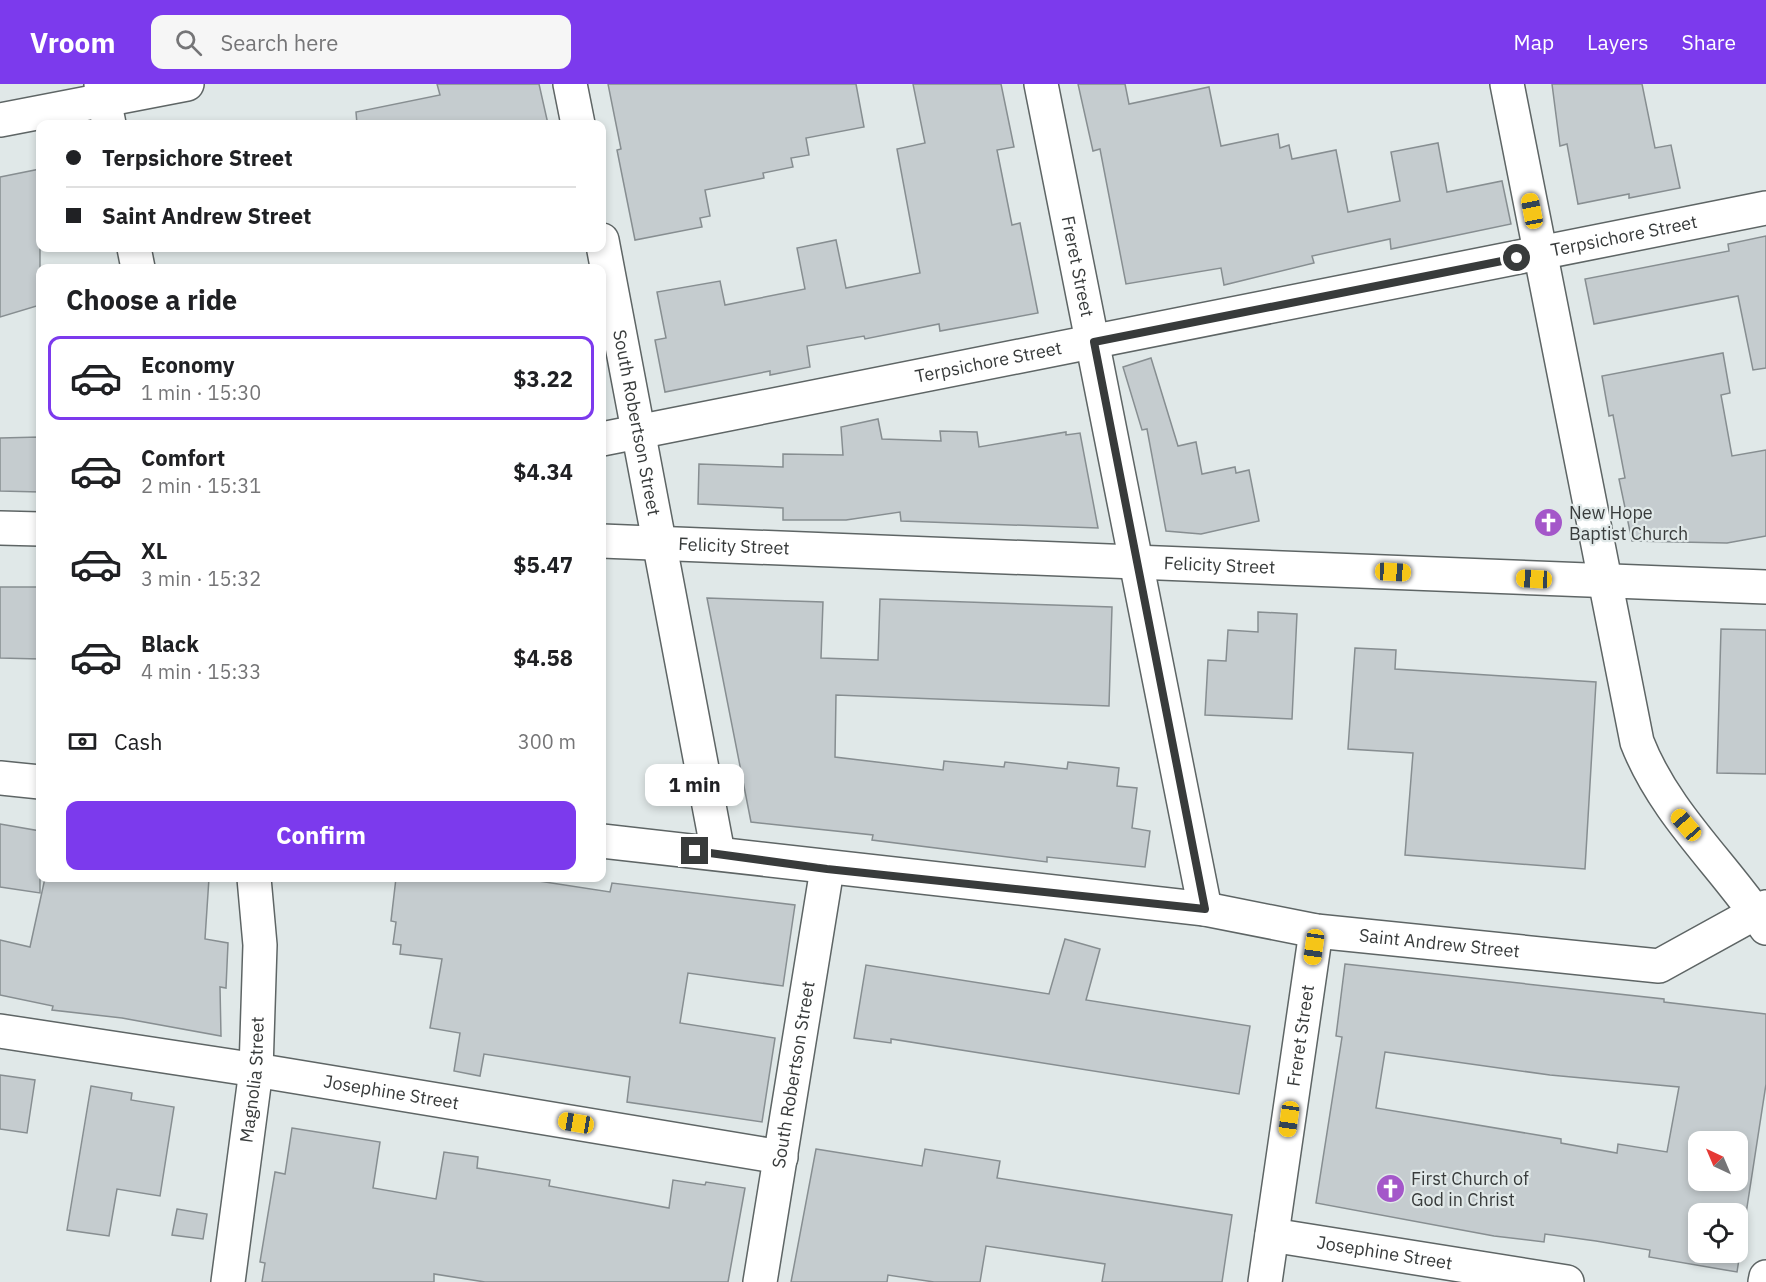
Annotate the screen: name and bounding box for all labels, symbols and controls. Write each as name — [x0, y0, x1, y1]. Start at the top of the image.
search box — [151, 15, 571, 69]
text: Vroom — [30, 24, 115, 61]
icon: search — [172, 26, 205, 59]
text: Search here — [220, 28, 338, 57]
text: Map — [1514, 28, 1554, 56]
text: Layers — [1587, 28, 1649, 56]
text: Share — [1682, 28, 1736, 56]
text: Terpsichore Street — [102, 143, 293, 172]
car — [1520, 192, 1544, 230]
text: Saint Andrew Street — [102, 201, 312, 230]
street label: Terpsichore Street — [1549, 210, 1699, 261]
street label: Freret Street — [1056, 214, 1099, 319]
route start — [1503, 244, 1530, 271]
text: Choose a ride — [66, 282, 237, 317]
street label: South Robertson Street — [608, 328, 666, 518]
street label: Terpsichore Street — [913, 336, 1064, 388]
text: Economy — [141, 350, 235, 379]
icon: car — [69, 351, 123, 405]
text: $3.22 — [513, 364, 573, 393]
text: 1 min · 15:30 — [141, 379, 261, 406]
text: Comfort — [141, 443, 225, 472]
icon: car — [69, 444, 123, 498]
text: $4.34 — [513, 457, 573, 486]
text: 2 min · 15:31 — [141, 472, 261, 499]
place label: New Hope Baptist Church — [1569, 501, 1688, 545]
church icon: New Hope Baptist Church — [1532, 507, 1564, 539]
street label: Felicity Street — [678, 532, 790, 559]
text: XL — [141, 536, 167, 565]
icon: car — [69, 537, 123, 591]
text: $5.47 — [513, 550, 573, 579]
street label: Felicity Street — [1163, 551, 1276, 579]
car — [1375, 562, 1411, 582]
text: 3 min · 15:32 — [141, 565, 261, 592]
car — [1516, 569, 1552, 589]
text: Black — [141, 629, 199, 658]
icon: car — [69, 630, 123, 684]
text: $4.58 — [513, 643, 573, 672]
text: 4 min · 15:33 — [141, 658, 261, 685]
icon: cash — [66, 725, 99, 758]
text: Cash — [114, 727, 163, 756]
text: 300 m — [518, 728, 576, 755]
callout: 1 min — [646, 764, 744, 806]
text: 1 min — [668, 771, 721, 798]
button: Confirm — [66, 801, 576, 870]
car — [1667, 806, 1705, 844]
route end — [681, 837, 708, 864]
street label: Saint Andrew Street — [1358, 923, 1521, 963]
car — [1303, 928, 1325, 966]
street label: South Robertson Street — [767, 979, 820, 1170]
street label: Freret Street — [1282, 983, 1319, 1088]
street label: Magnolia Street — [235, 1016, 269, 1144]
street label: Josephine Street — [322, 1069, 461, 1114]
car — [1278, 1100, 1300, 1138]
car — [557, 1111, 595, 1135]
north arrow — [1688, 1131, 1748, 1191]
map controls — [1688, 1131, 1748, 1263]
place label: First Church of God in Christ — [1411, 1167, 1529, 1211]
church icon: First Church of God in Christ — [1374, 1173, 1406, 1205]
button: locate — [1688, 1203, 1748, 1263]
street label: Josephine Street — [1315, 1230, 1454, 1275]

